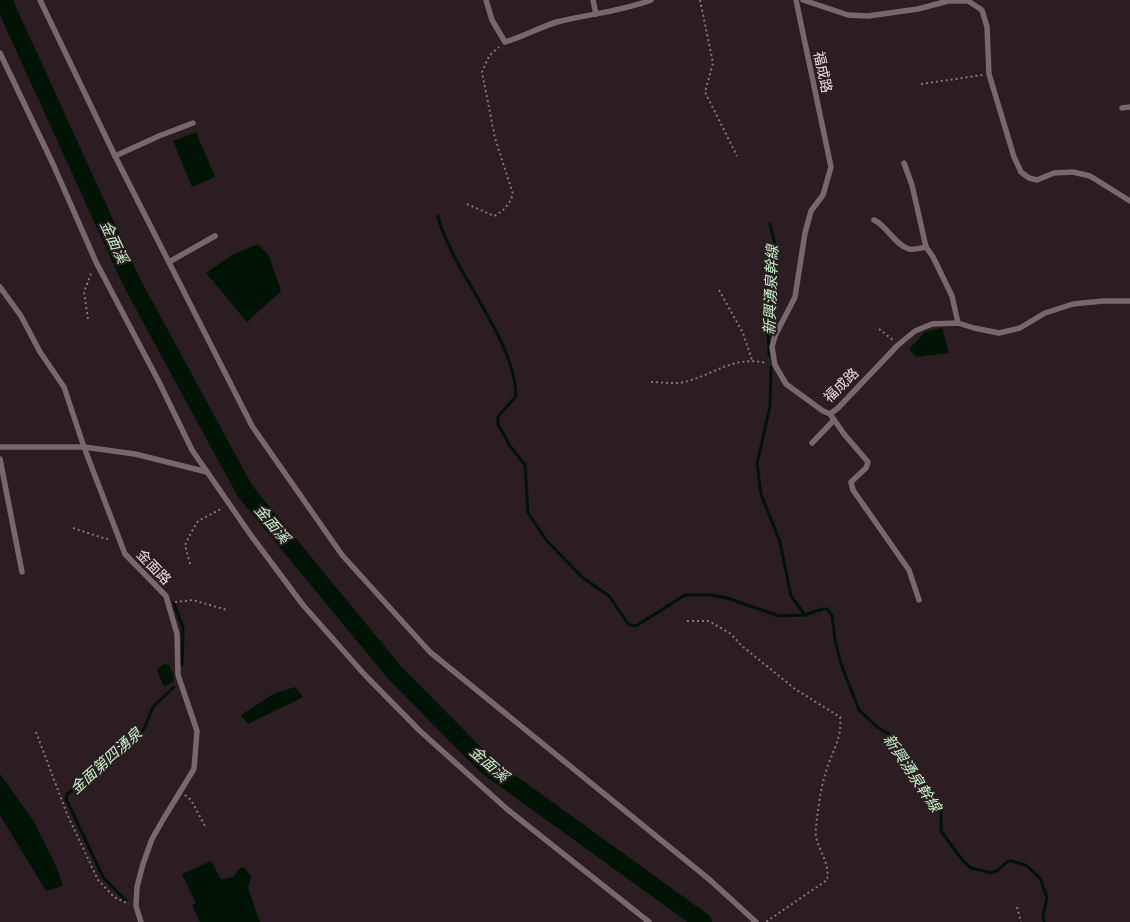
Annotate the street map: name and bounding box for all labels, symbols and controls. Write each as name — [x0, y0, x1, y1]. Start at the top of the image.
street label: 福成路 — [810, 50, 836, 94]
water label: 金面溪 — [96, 217, 133, 268]
water label: 新興湧泉幹線 — [759, 243, 782, 335]
street label: 福成路 — [820, 364, 862, 406]
water label: 金面溪 — [251, 500, 295, 549]
street label: 金面路 — [133, 546, 175, 588]
water label: 金面第四湧泉 — [66, 723, 146, 798]
water label: 新興湧泉幹線 — [879, 730, 947, 817]
water label: 金面溪 — [466, 742, 514, 787]

